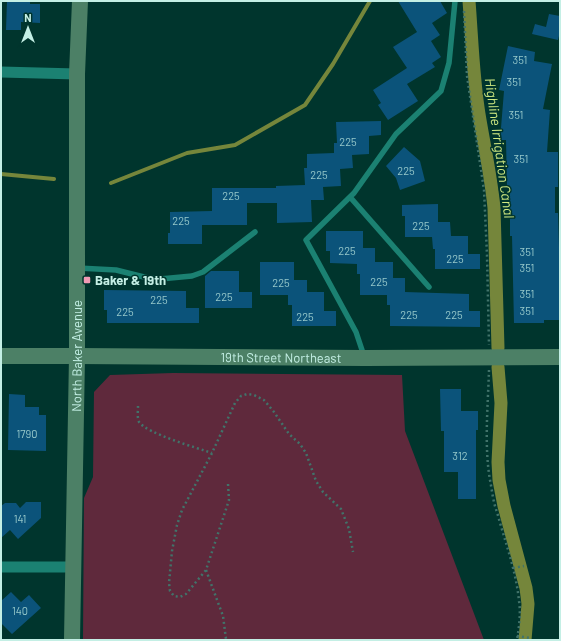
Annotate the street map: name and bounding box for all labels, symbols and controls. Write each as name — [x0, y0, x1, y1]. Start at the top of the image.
north arrow — [8, 8, 48, 48]
text: N — [24, 11, 32, 24]
house number: 351 — [513, 53, 527, 66]
house number: 351 — [507, 75, 521, 88]
water label: Highline Irrigation Canal — [482, 77, 518, 219]
house number: 351 — [509, 108, 523, 121]
house number: 225 — [339, 135, 357, 148]
house number: 351 — [514, 152, 528, 165]
house number: 225 — [397, 164, 415, 177]
house number: 225 — [310, 168, 328, 181]
house number: 225 — [222, 189, 240, 202]
house number: 225 — [172, 214, 190, 227]
house number: 225 — [412, 219, 430, 232]
house number: 225 — [338, 244, 356, 257]
house number: 351 — [520, 245, 534, 258]
house number: 225 — [446, 252, 464, 265]
house number: 351 — [520, 261, 534, 274]
place label: Baker & 19th — [95, 272, 166, 288]
marker: Baker & 19th — [82, 275, 92, 285]
house number: 225 — [370, 275, 388, 288]
house number: 225 — [272, 276, 290, 289]
house number: 351 — [520, 287, 534, 300]
house number: 225 — [215, 290, 233, 303]
house number: 225 — [150, 293, 168, 306]
street label: North Baker Avenue — [68, 300, 85, 412]
house number: 351 — [520, 304, 534, 317]
house number: 225 — [116, 305, 134, 318]
house number: 225 — [400, 308, 418, 321]
house number: 225 — [445, 308, 463, 321]
house number: 225 — [296, 310, 314, 323]
street label: 19th Street Northeast — [221, 349, 341, 366]
house number: 1790 — [17, 427, 38, 440]
house number: 312 — [452, 449, 468, 462]
house number: 141 — [14, 512, 26, 525]
house number: 140 — [12, 604, 28, 617]

